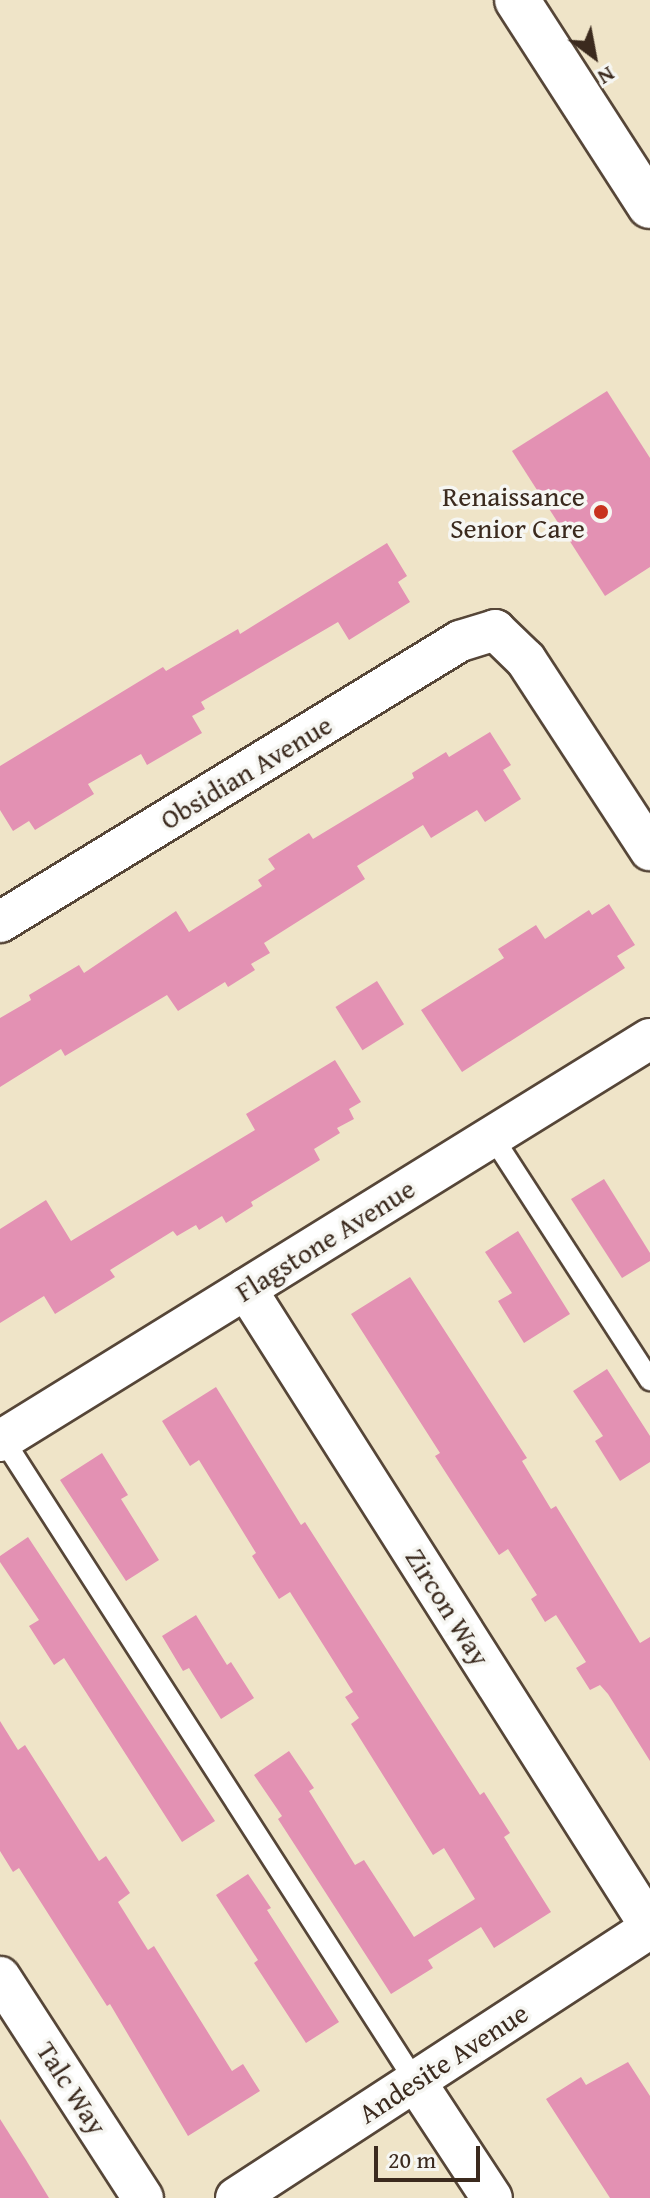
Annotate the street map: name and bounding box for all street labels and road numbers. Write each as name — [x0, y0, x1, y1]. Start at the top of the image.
street label: Obsidian Avenue — [154, 708, 338, 836]
street label: Flagstone Avenue — [229, 1171, 421, 1309]
street label: Zircon Way — [399, 1542, 497, 1672]
street label: Andesite Avenue — [352, 1996, 534, 2130]
street label: Talc Way — [30, 2035, 114, 2141]

